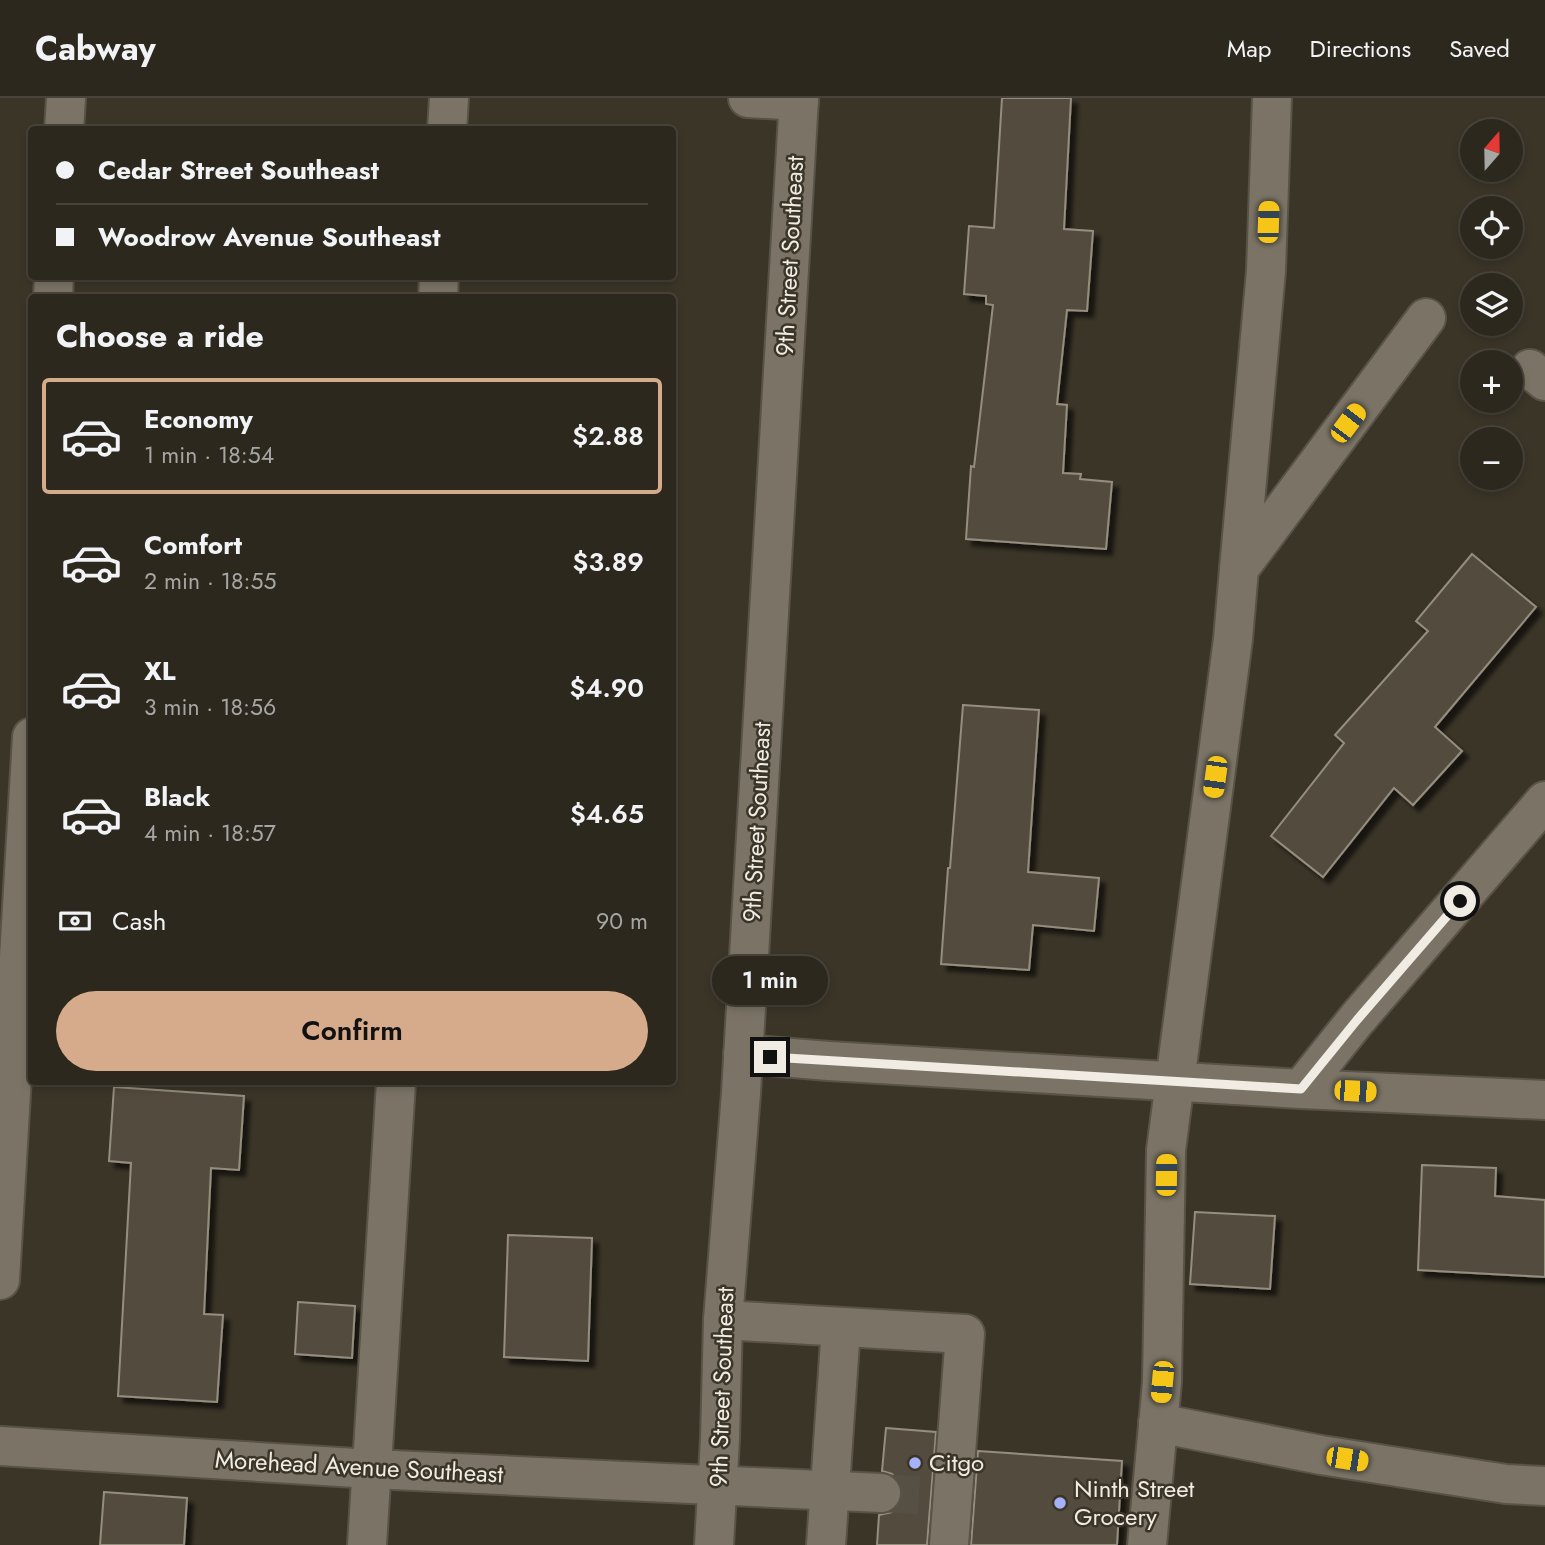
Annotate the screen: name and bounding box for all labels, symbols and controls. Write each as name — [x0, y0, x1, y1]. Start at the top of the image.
text: Cabway — [35, 25, 156, 72]
text: Map — [1227, 31, 1272, 66]
text: Directions — [1310, 31, 1411, 66]
text: Saved — [1449, 31, 1510, 66]
north arrow — [1460, 119, 1522, 182]
map controls — [1460, 119, 1523, 490]
text: Cedar Street Southeast — [98, 151, 379, 189]
street label: 9th Street Southeast — [767, 155, 812, 357]
button: locate — [1460, 196, 1523, 259]
car — [1257, 201, 1280, 243]
text: Woodrow Avenue Southeast — [98, 218, 440, 256]
button: layers — [1460, 273, 1523, 336]
text: Choose a ride — [56, 313, 264, 359]
button: + — [1460, 350, 1523, 413]
text: Economy — [144, 400, 253, 438]
car — [1327, 400, 1370, 446]
icon: car — [60, 405, 123, 468]
text: $2.88 — [572, 417, 644, 455]
button: − — [1460, 427, 1523, 490]
text: 1 min · 18:54 — [144, 438, 274, 472]
text: Comfort — [144, 526, 242, 564]
icon: car — [60, 531, 123, 594]
text: $3.89 — [573, 543, 644, 581]
text: 2 min · 18:55 — [144, 564, 276, 598]
text: XL — [144, 652, 176, 690]
icon: car — [60, 657, 123, 720]
text: $4.90 — [569, 669, 644, 707]
text: 3 min · 18:56 — [144, 690, 276, 724]
street label: 9th Street Southeast — [734, 721, 779, 923]
car — [1202, 755, 1229, 799]
text: Black — [144, 778, 210, 816]
icon: car — [60, 783, 123, 846]
text: $4.65 — [570, 795, 644, 833]
text: 4 min · 18:57 — [144, 816, 276, 850]
route start — [1444, 885, 1476, 917]
icon: cash — [56, 902, 94, 940]
text: Cash — [112, 902, 166, 940]
text: 90 m — [596, 904, 648, 938]
callout: 1 min — [712, 956, 828, 1004]
text: 1 min — [742, 963, 798, 997]
button: Confirm — [56, 991, 648, 1071]
route end — [754, 1041, 786, 1073]
car — [1334, 1079, 1377, 1103]
car — [1156, 1154, 1177, 1196]
street label: 9th Street Southeast — [701, 1286, 742, 1488]
car — [1150, 1360, 1175, 1404]
street label: Morehead Avenue Southeast — [214, 1441, 504, 1492]
place label: Citgo — [929, 1445, 984, 1480]
car — [1325, 1445, 1370, 1473]
marker: Citgo — [907, 1455, 923, 1471]
place label: Ninth Street Grocery — [1074, 1471, 1195, 1534]
marker: Ninth Street Grocery — [1052, 1495, 1068, 1511]

